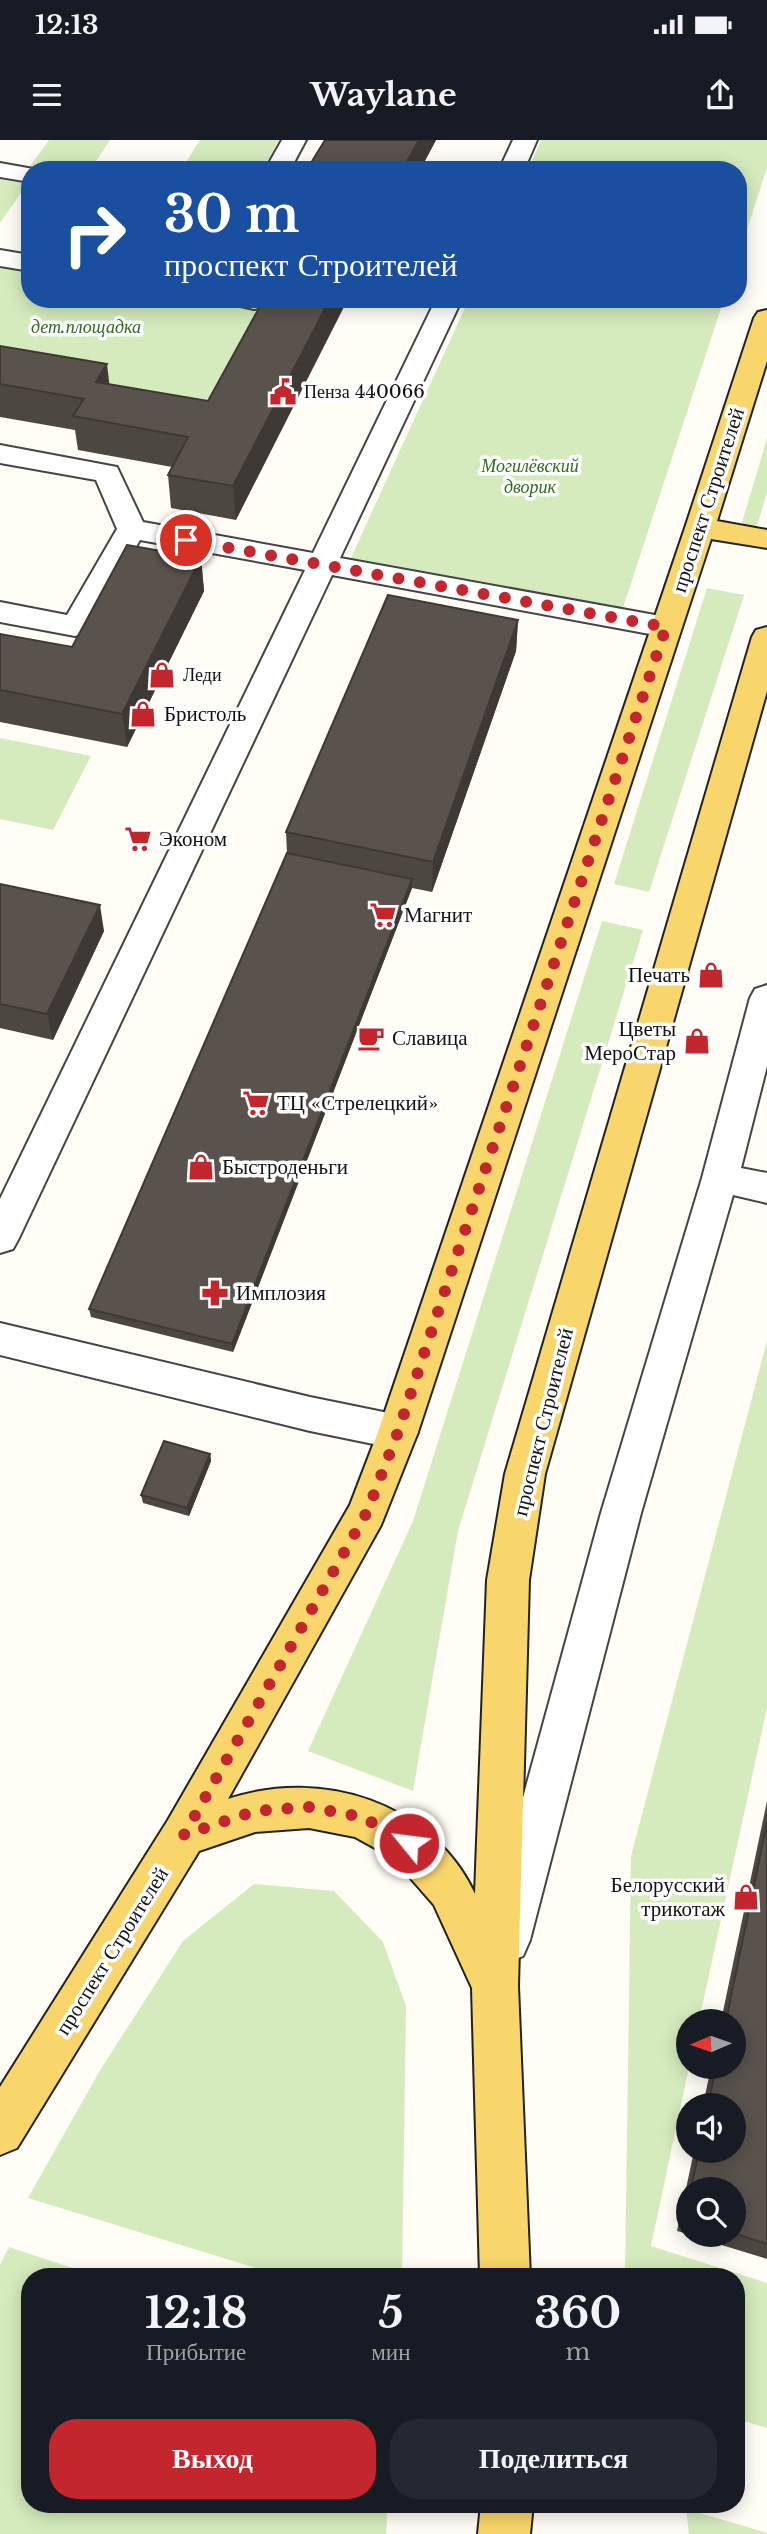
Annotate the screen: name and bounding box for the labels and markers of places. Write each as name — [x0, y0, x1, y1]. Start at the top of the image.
public building icon: Пенза 440066 — [268, 377, 298, 407]
place label: Пенза 440066 — [304, 381, 425, 403]
pin — [156, 510, 216, 570]
shop icon: Леди — [147, 660, 177, 690]
place label: Леди — [183, 664, 222, 686]
shop icon: Бристоль — [128, 699, 158, 729]
place label: Бристоль — [164, 701, 246, 727]
supermarket icon: Эконом — [123, 824, 153, 854]
place label: Эконом — [159, 826, 227, 852]
supermarket icon: Магнит — [368, 900, 398, 930]
place label: Магнит — [404, 902, 472, 928]
shop icon: Печать — [696, 960, 726, 990]
place label: Печать — [628, 962, 690, 988]
place label: Цветы МероСтар — [584, 1016, 676, 1066]
cafe icon: Славица — [356, 1023, 386, 1053]
place label: Славица — [392, 1025, 468, 1051]
shop icon: Цветы МероСтар — [682, 1026, 712, 1056]
supermarket icon: ТЦ «Стрелецкий» — [241, 1088, 271, 1118]
place label: ТЦ «Стрелецкий» — [277, 1090, 438, 1116]
shop icon: Быстроденьги — [186, 1152, 216, 1182]
place label: Быстроденьги — [222, 1154, 348, 1180]
pharmacy icon: Имплозия — [200, 1278, 230, 1308]
place label: Имплозия — [236, 1280, 326, 1306]
place label: Белорусский трикотаж — [611, 1872, 725, 1922]
shop icon: Белорусский трикотаж — [731, 1882, 761, 1912]

